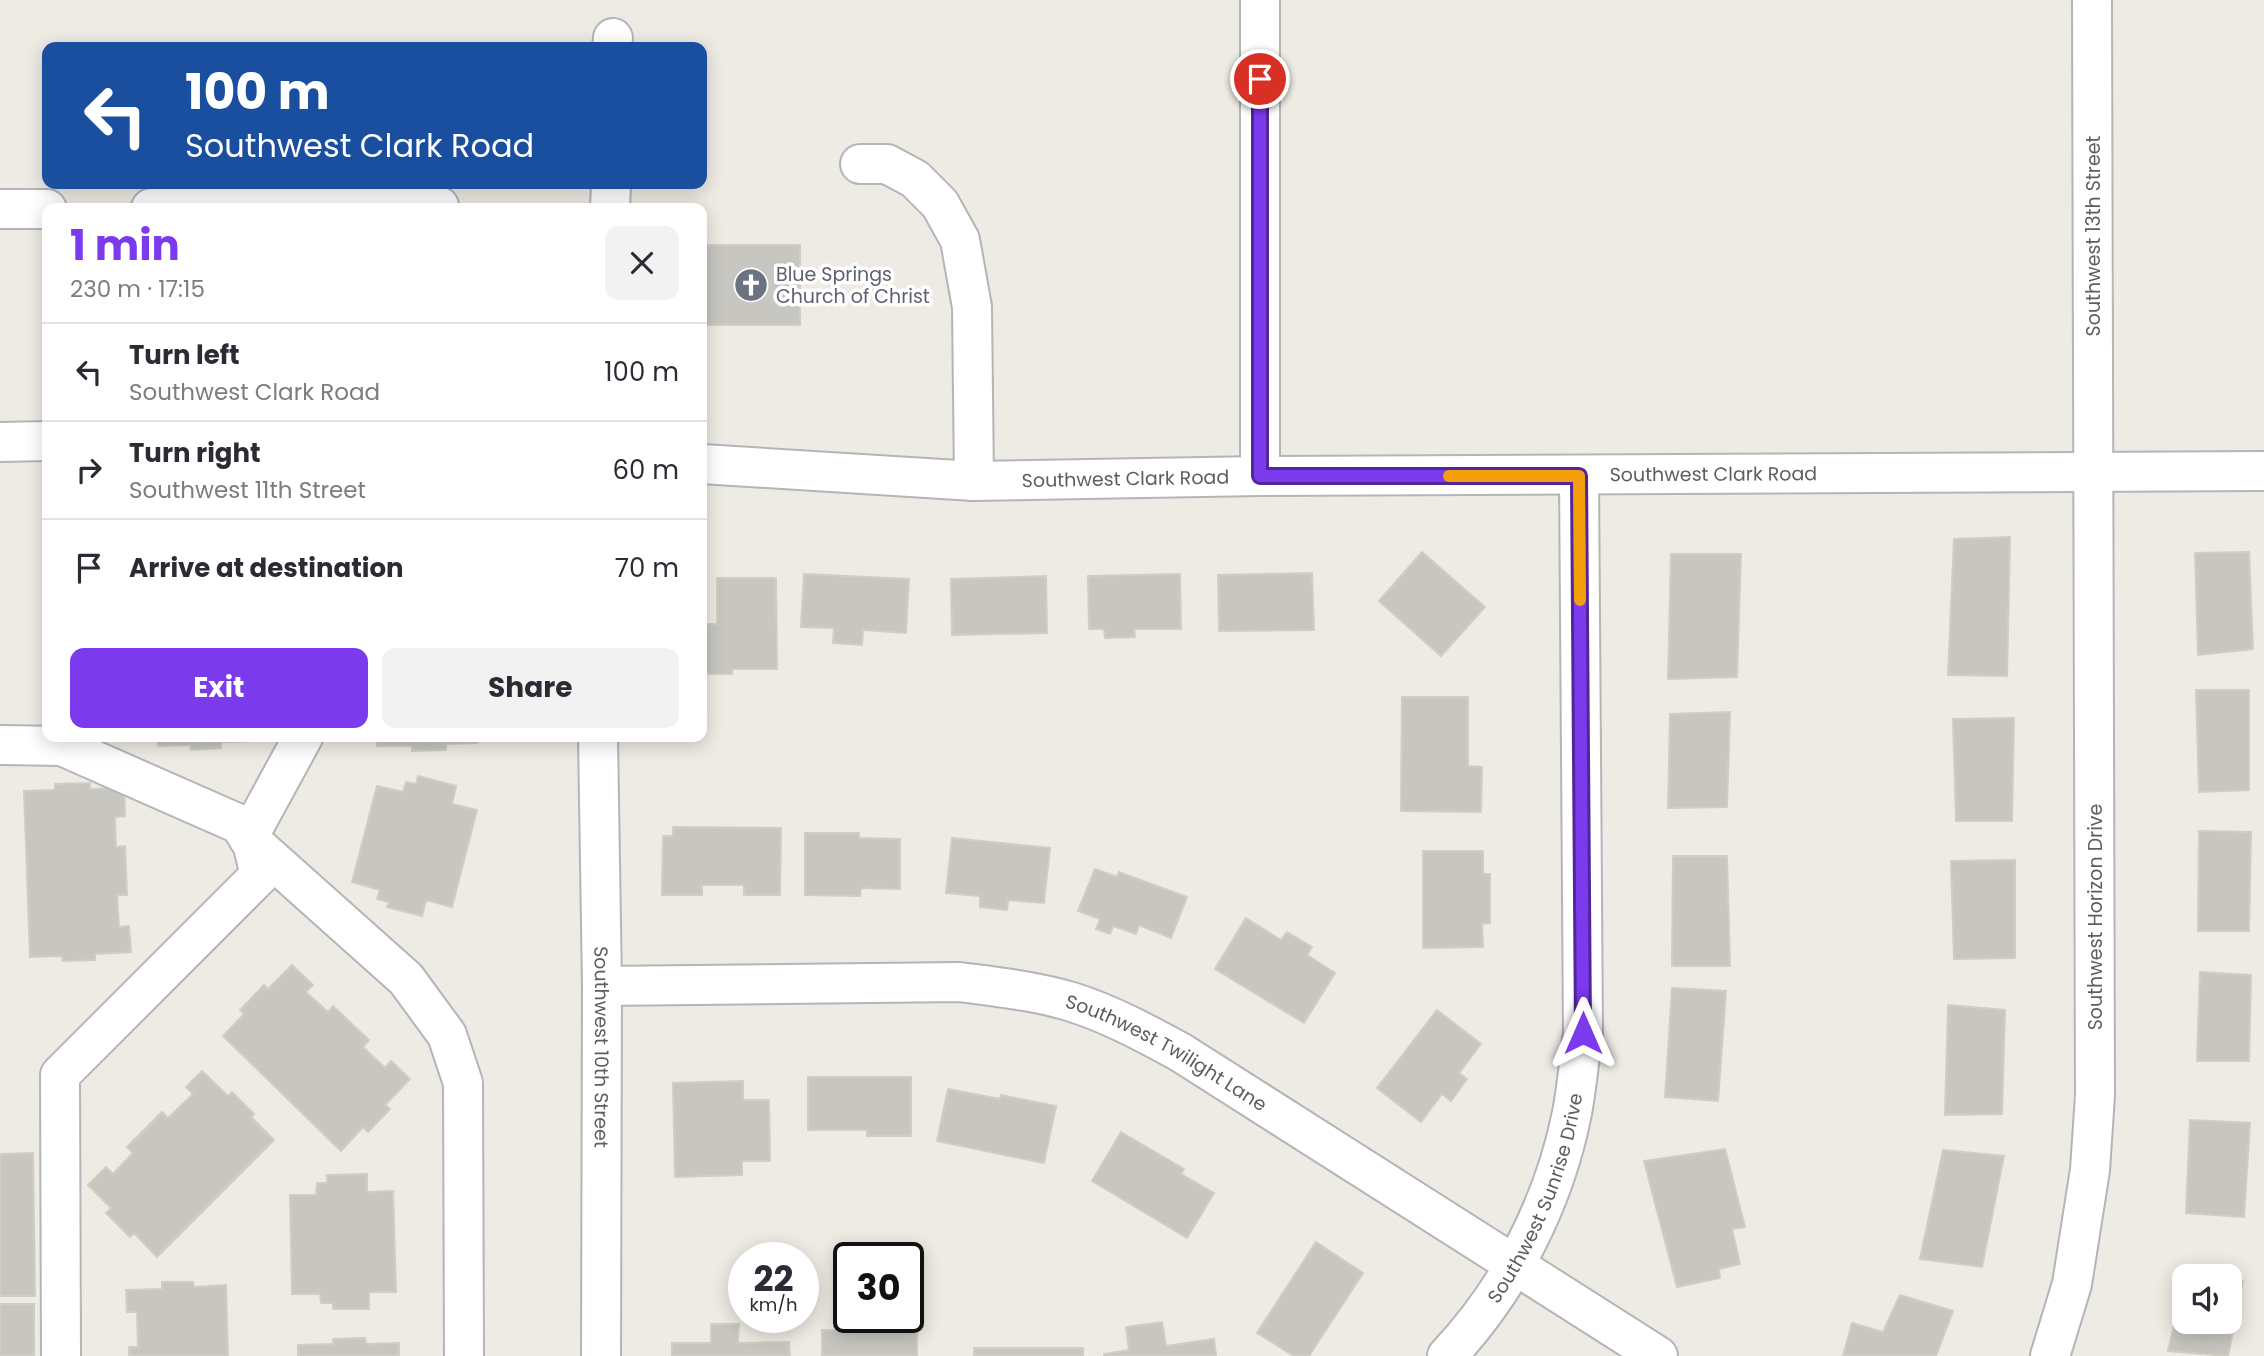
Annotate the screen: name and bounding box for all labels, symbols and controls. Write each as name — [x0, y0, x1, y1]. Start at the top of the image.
pin — [1230, 49, 1290, 109]
text: 100 m — [185, 58, 330, 126]
icon: arrive — [1241, 60, 1279, 98]
icon: left — [70, 70, 161, 161]
text: Southwest Clark Road — [185, 123, 534, 168]
street label: Southwest 13th Street — [2080, 135, 2107, 336]
text: 1 min — [70, 216, 180, 275]
button: close — [605, 226, 679, 300]
place label: Blue Springs Church of Christ — [776, 261, 930, 310]
church icon: Blue Springs Church of Christ — [732, 266, 770, 304]
text: 230 m · 17:15 — [70, 273, 205, 305]
text: Turn left — [129, 337, 240, 373]
icon: left — [70, 353, 108, 391]
text: 100 m — [604, 354, 679, 390]
text: Southwest Clark Road — [129, 376, 380, 408]
text: Turn right — [129, 435, 261, 471]
icon: right — [70, 451, 108, 489]
text: 60 m — [612, 452, 679, 488]
street label: Southwest Clark Road — [1610, 460, 1817, 488]
street label: Southwest Clark Road — [1021, 463, 1229, 494]
text: Southwest 11th Street — [129, 474, 366, 506]
icon: arrive — [70, 549, 108, 587]
text: Arrive at destination — [129, 550, 404, 586]
text: 70 m — [615, 550, 679, 586]
button: Exit — [70, 648, 368, 728]
button: Share — [382, 648, 679, 728]
street label: Southwest Horizon Drive — [2082, 804, 2109, 1030]
street label: Southwest 10th Street — [588, 946, 616, 1148]
street label: Southwest Twilight Lane — [1062, 987, 1272, 1118]
position arrow — [1546, 996, 1620, 1070]
street label: Southwest Sunrise Drive — [1481, 1091, 1589, 1308]
speed limit sign: 30 — [833, 1242, 924, 1333]
text: 22 — [754, 1254, 793, 1303]
map controls — [2172, 1264, 2242, 1334]
button: sound — [2172, 1264, 2242, 1334]
text: km/h — [750, 1292, 797, 1317]

